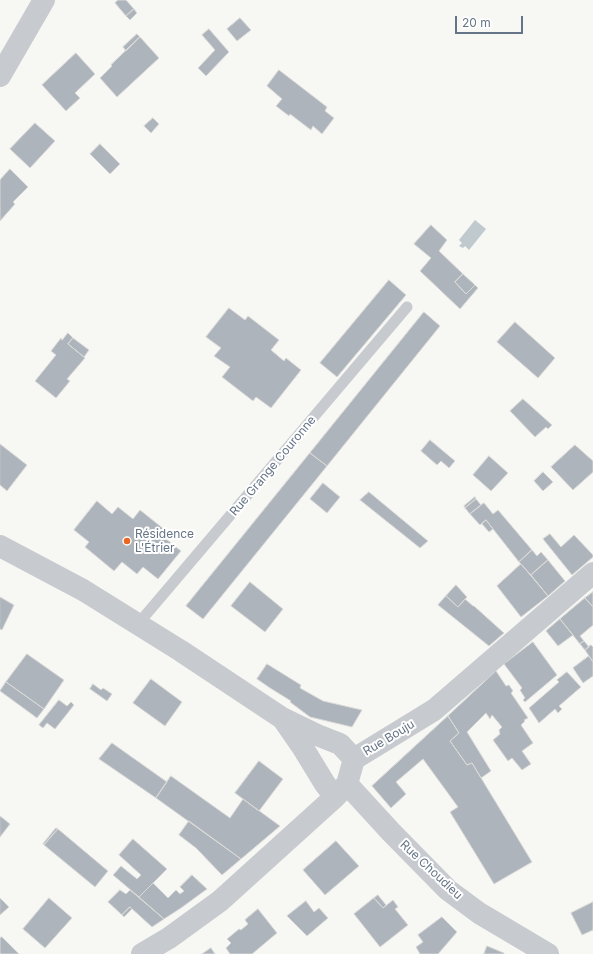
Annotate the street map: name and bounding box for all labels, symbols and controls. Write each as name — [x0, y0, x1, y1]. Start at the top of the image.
scale bar — [457, 8, 525, 34]
text: 20 m — [462, 15, 491, 30]
street label: Rue Grange Couronne — [227, 413, 319, 519]
place label: Résidence L'Étrier — [135, 527, 194, 555]
marker: Résidence L'Étrier — [122, 536, 132, 546]
street label: Rue Bouju — [361, 717, 417, 759]
street label: Rue Choudieu — [397, 838, 465, 902]

